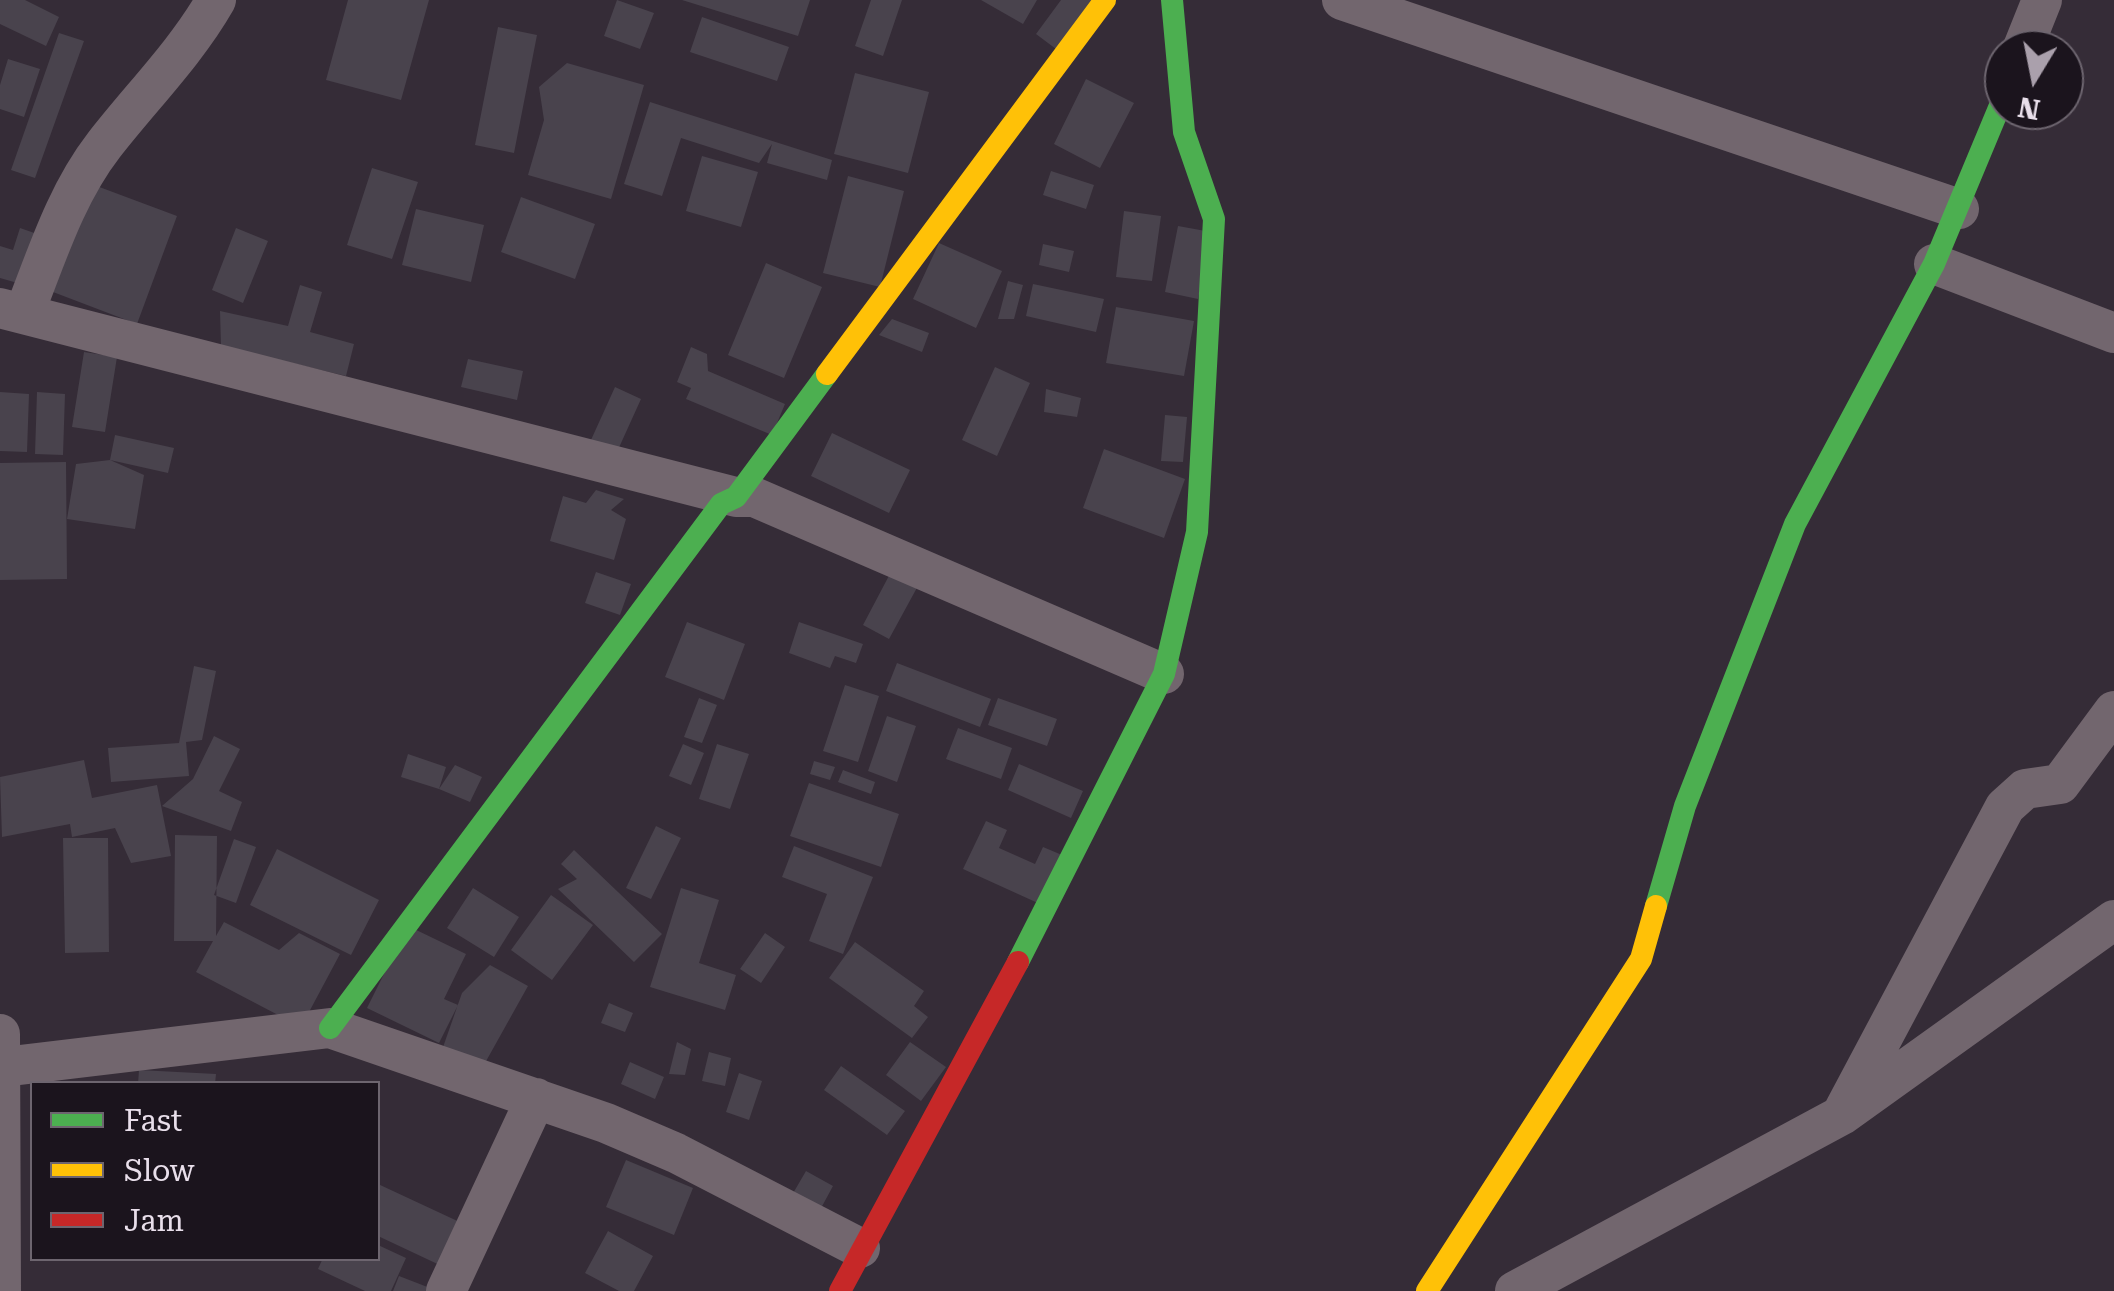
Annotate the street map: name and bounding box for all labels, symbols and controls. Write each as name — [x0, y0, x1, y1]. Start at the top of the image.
north arrow — [1984, 30, 2084, 130]
text: N — [2016, 90, 2043, 126]
legend — [30, 1081, 380, 1261]
text: Fast — [124, 1103, 182, 1138]
text: Slow — [124, 1153, 195, 1188]
text: Jam — [124, 1203, 184, 1238]

